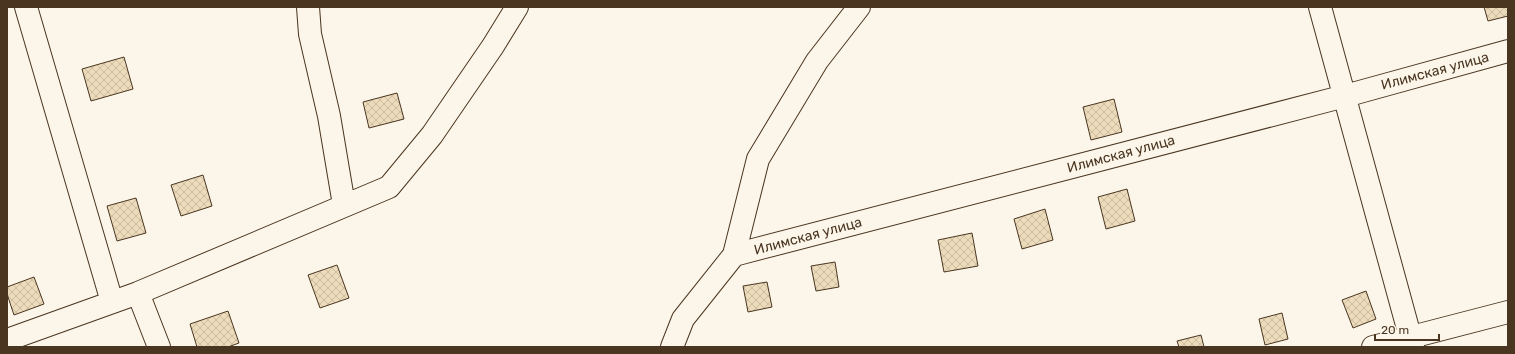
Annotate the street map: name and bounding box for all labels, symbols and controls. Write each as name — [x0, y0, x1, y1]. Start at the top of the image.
street label: Илимская улица — [1379, 48, 1491, 94]
street label: Илимская улица — [1065, 131, 1177, 177]
street label: Илимская улица — [752, 213, 864, 259]
scale bar — [1375, 316, 1439, 342]
text: 20 m — [1381, 323, 1409, 337]

